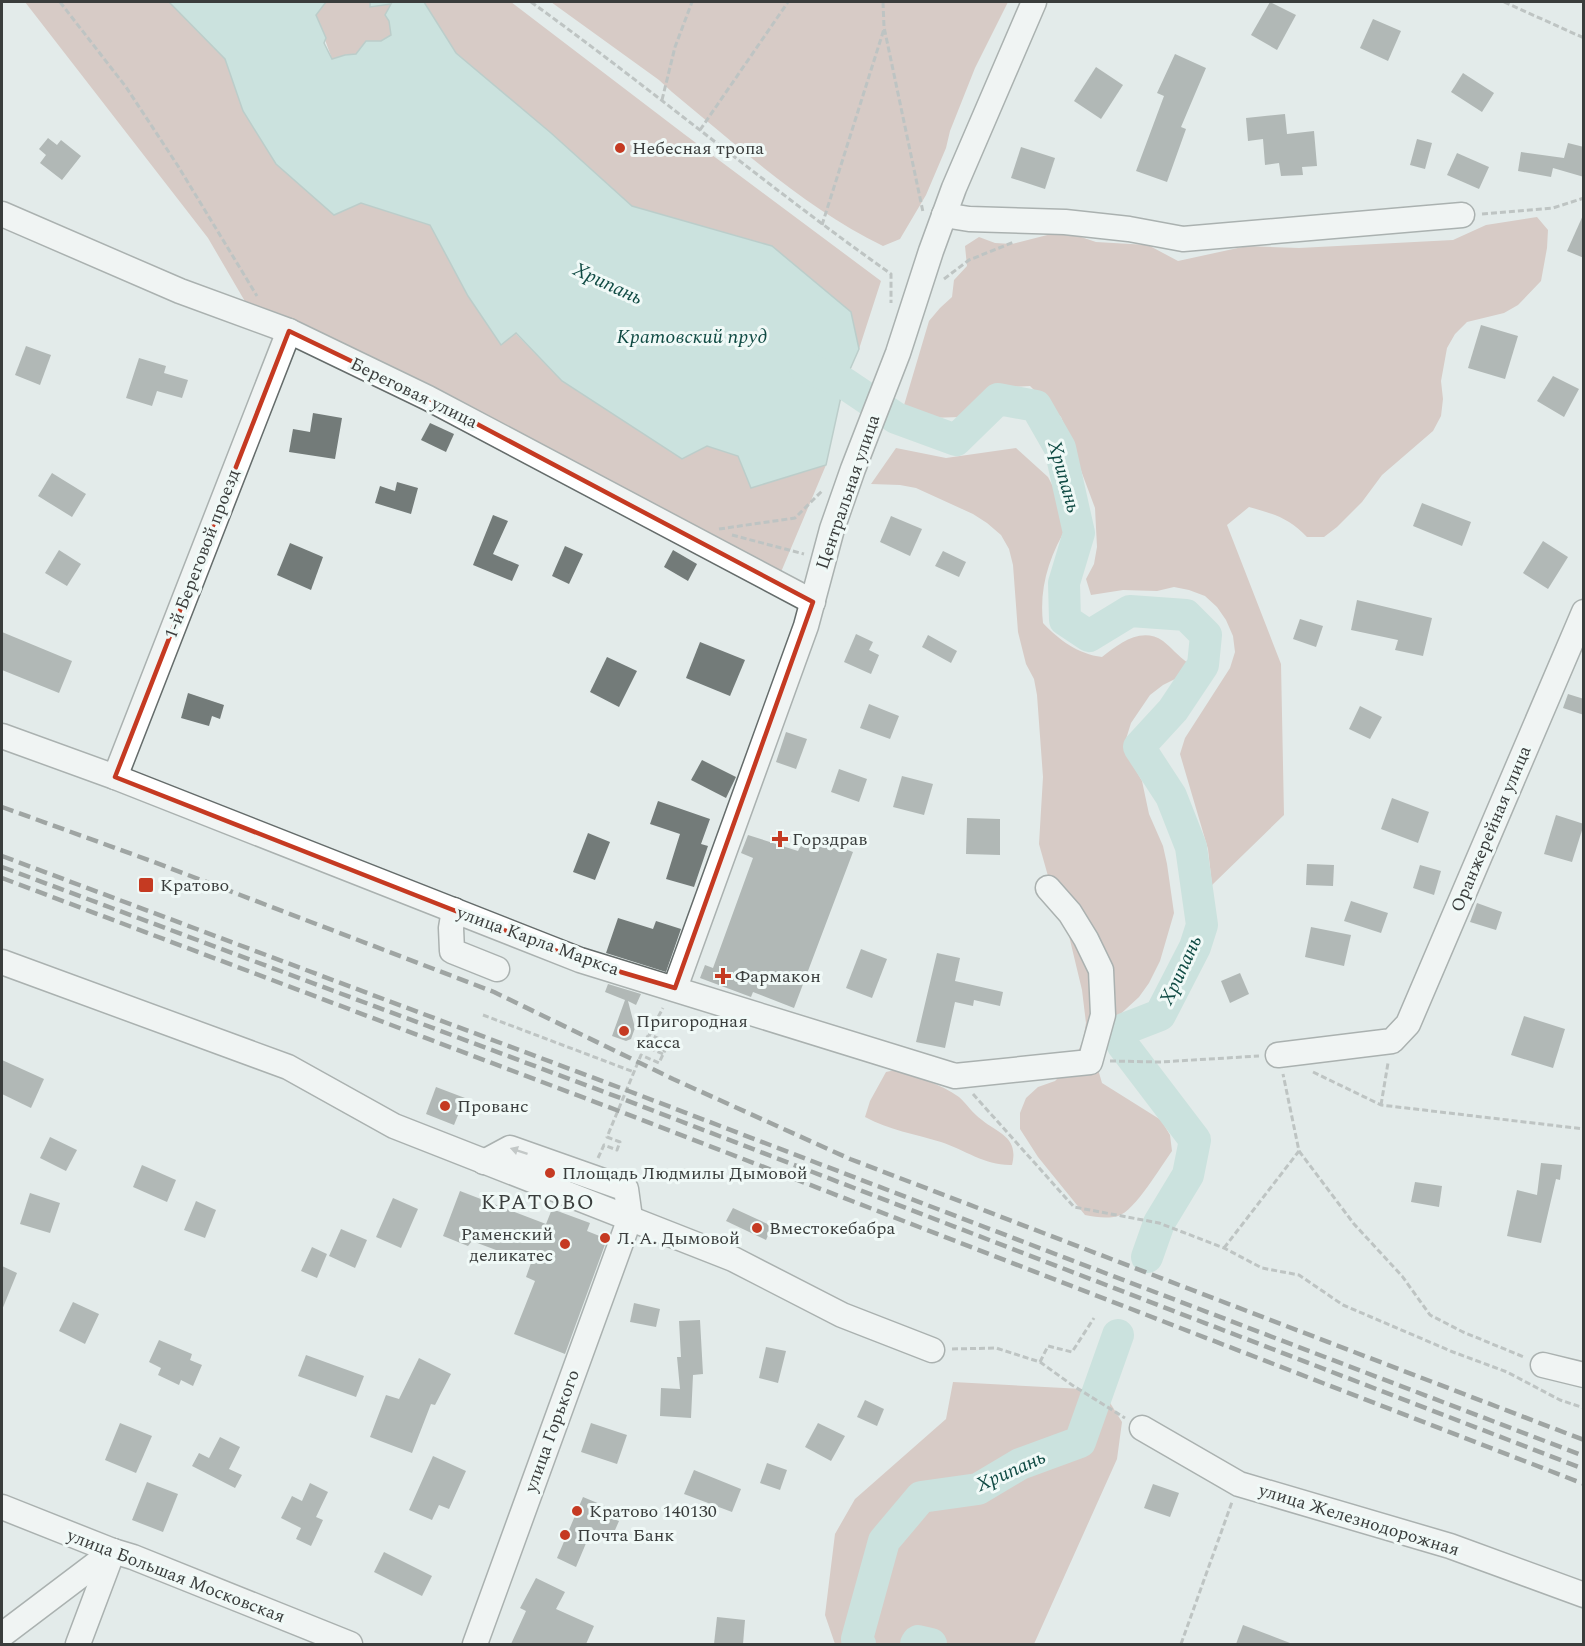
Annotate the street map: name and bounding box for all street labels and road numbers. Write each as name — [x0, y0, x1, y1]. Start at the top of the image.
street label: Береговая улица — [346, 350, 482, 436]
street label: Центральная улица — [809, 411, 887, 573]
street label: 1-й Береговой проезд — [157, 465, 247, 643]
street label: Оранжерейная улица — [1444, 741, 1538, 916]
street label: улица Карла Маркса — [452, 899, 623, 983]
street label: улица Горького — [517, 1366, 587, 1497]
street label: улица Железнодорожная — [1254, 1476, 1463, 1563]
street label: улица Большая Московская — [62, 1522, 289, 1630]

